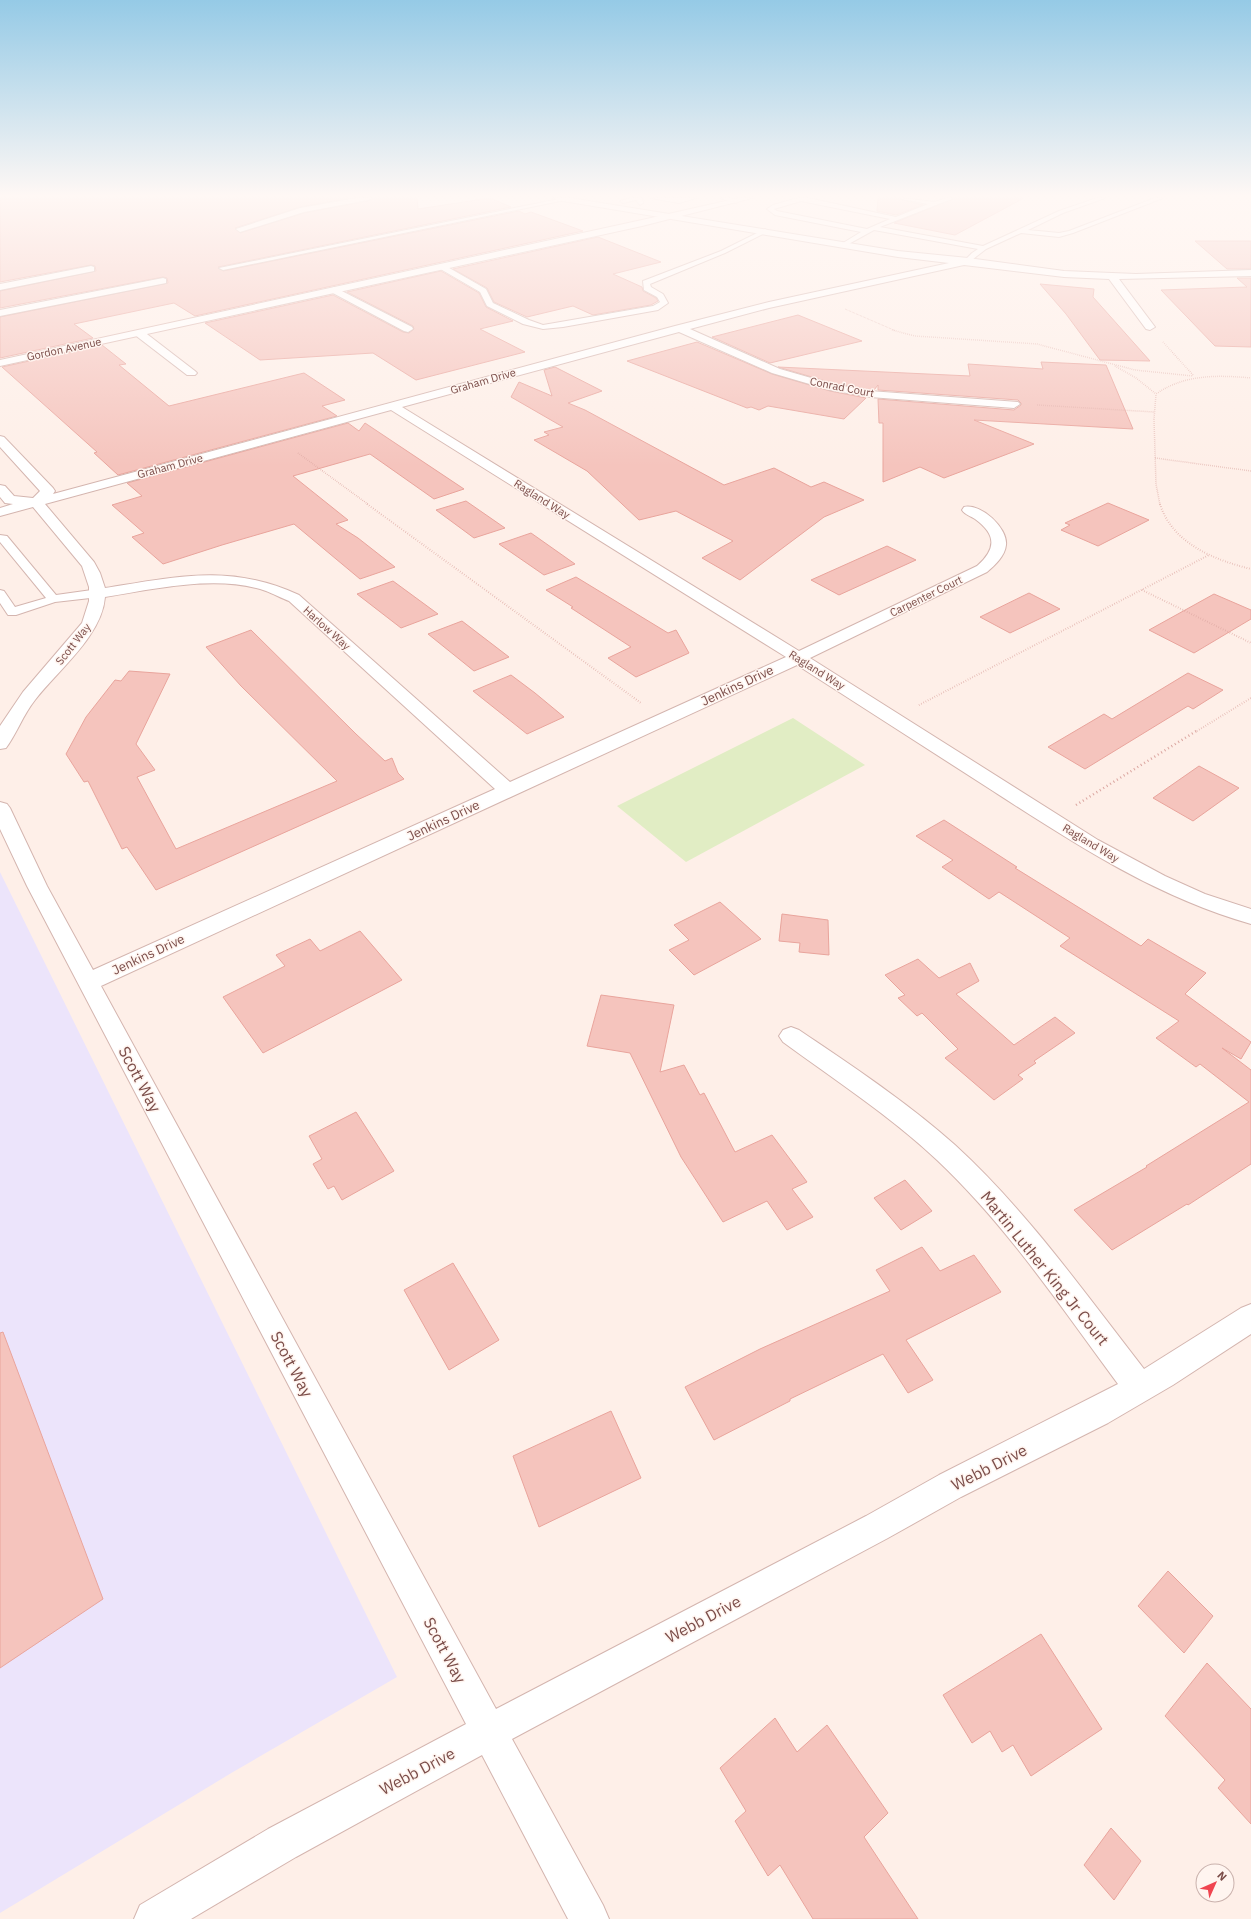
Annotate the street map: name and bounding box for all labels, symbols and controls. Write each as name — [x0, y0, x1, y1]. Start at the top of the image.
street label: Gordon Avenue — [25, 334, 103, 364]
street label: Graham Drive — [449, 365, 517, 397]
street label: Conrad Court — [809, 374, 876, 400]
street label: Graham Drive — [136, 451, 204, 481]
street label: Ragland Way — [511, 476, 573, 522]
street label: Carpenter Court — [887, 572, 965, 620]
street label: Harlow Way — [300, 603, 354, 653]
street label: Scott Way — [52, 620, 94, 668]
street label: Ragland Way — [786, 647, 848, 693]
street label: Jenkins Drive — [698, 661, 776, 710]
street label: Jenkins Drive — [404, 796, 482, 845]
street label: Ragland Way — [1060, 821, 1122, 866]
street label: Jenkins Drive — [109, 930, 187, 979]
street label: Scott Way — [114, 1043, 166, 1115]
street label: Martin Luther King Jr Court — [977, 1187, 1113, 1349]
street label: Scott Way — [266, 1328, 318, 1400]
street label: Webb Drive — [948, 1439, 1030, 1495]
street label: Webb Drive — [662, 1591, 744, 1647]
street label: Scott Way — [419, 1614, 471, 1686]
street label: Webb Drive — [376, 1743, 458, 1799]
north arrow — [1195, 1863, 1235, 1903]
text: N — [1214, 1868, 1230, 1884]

